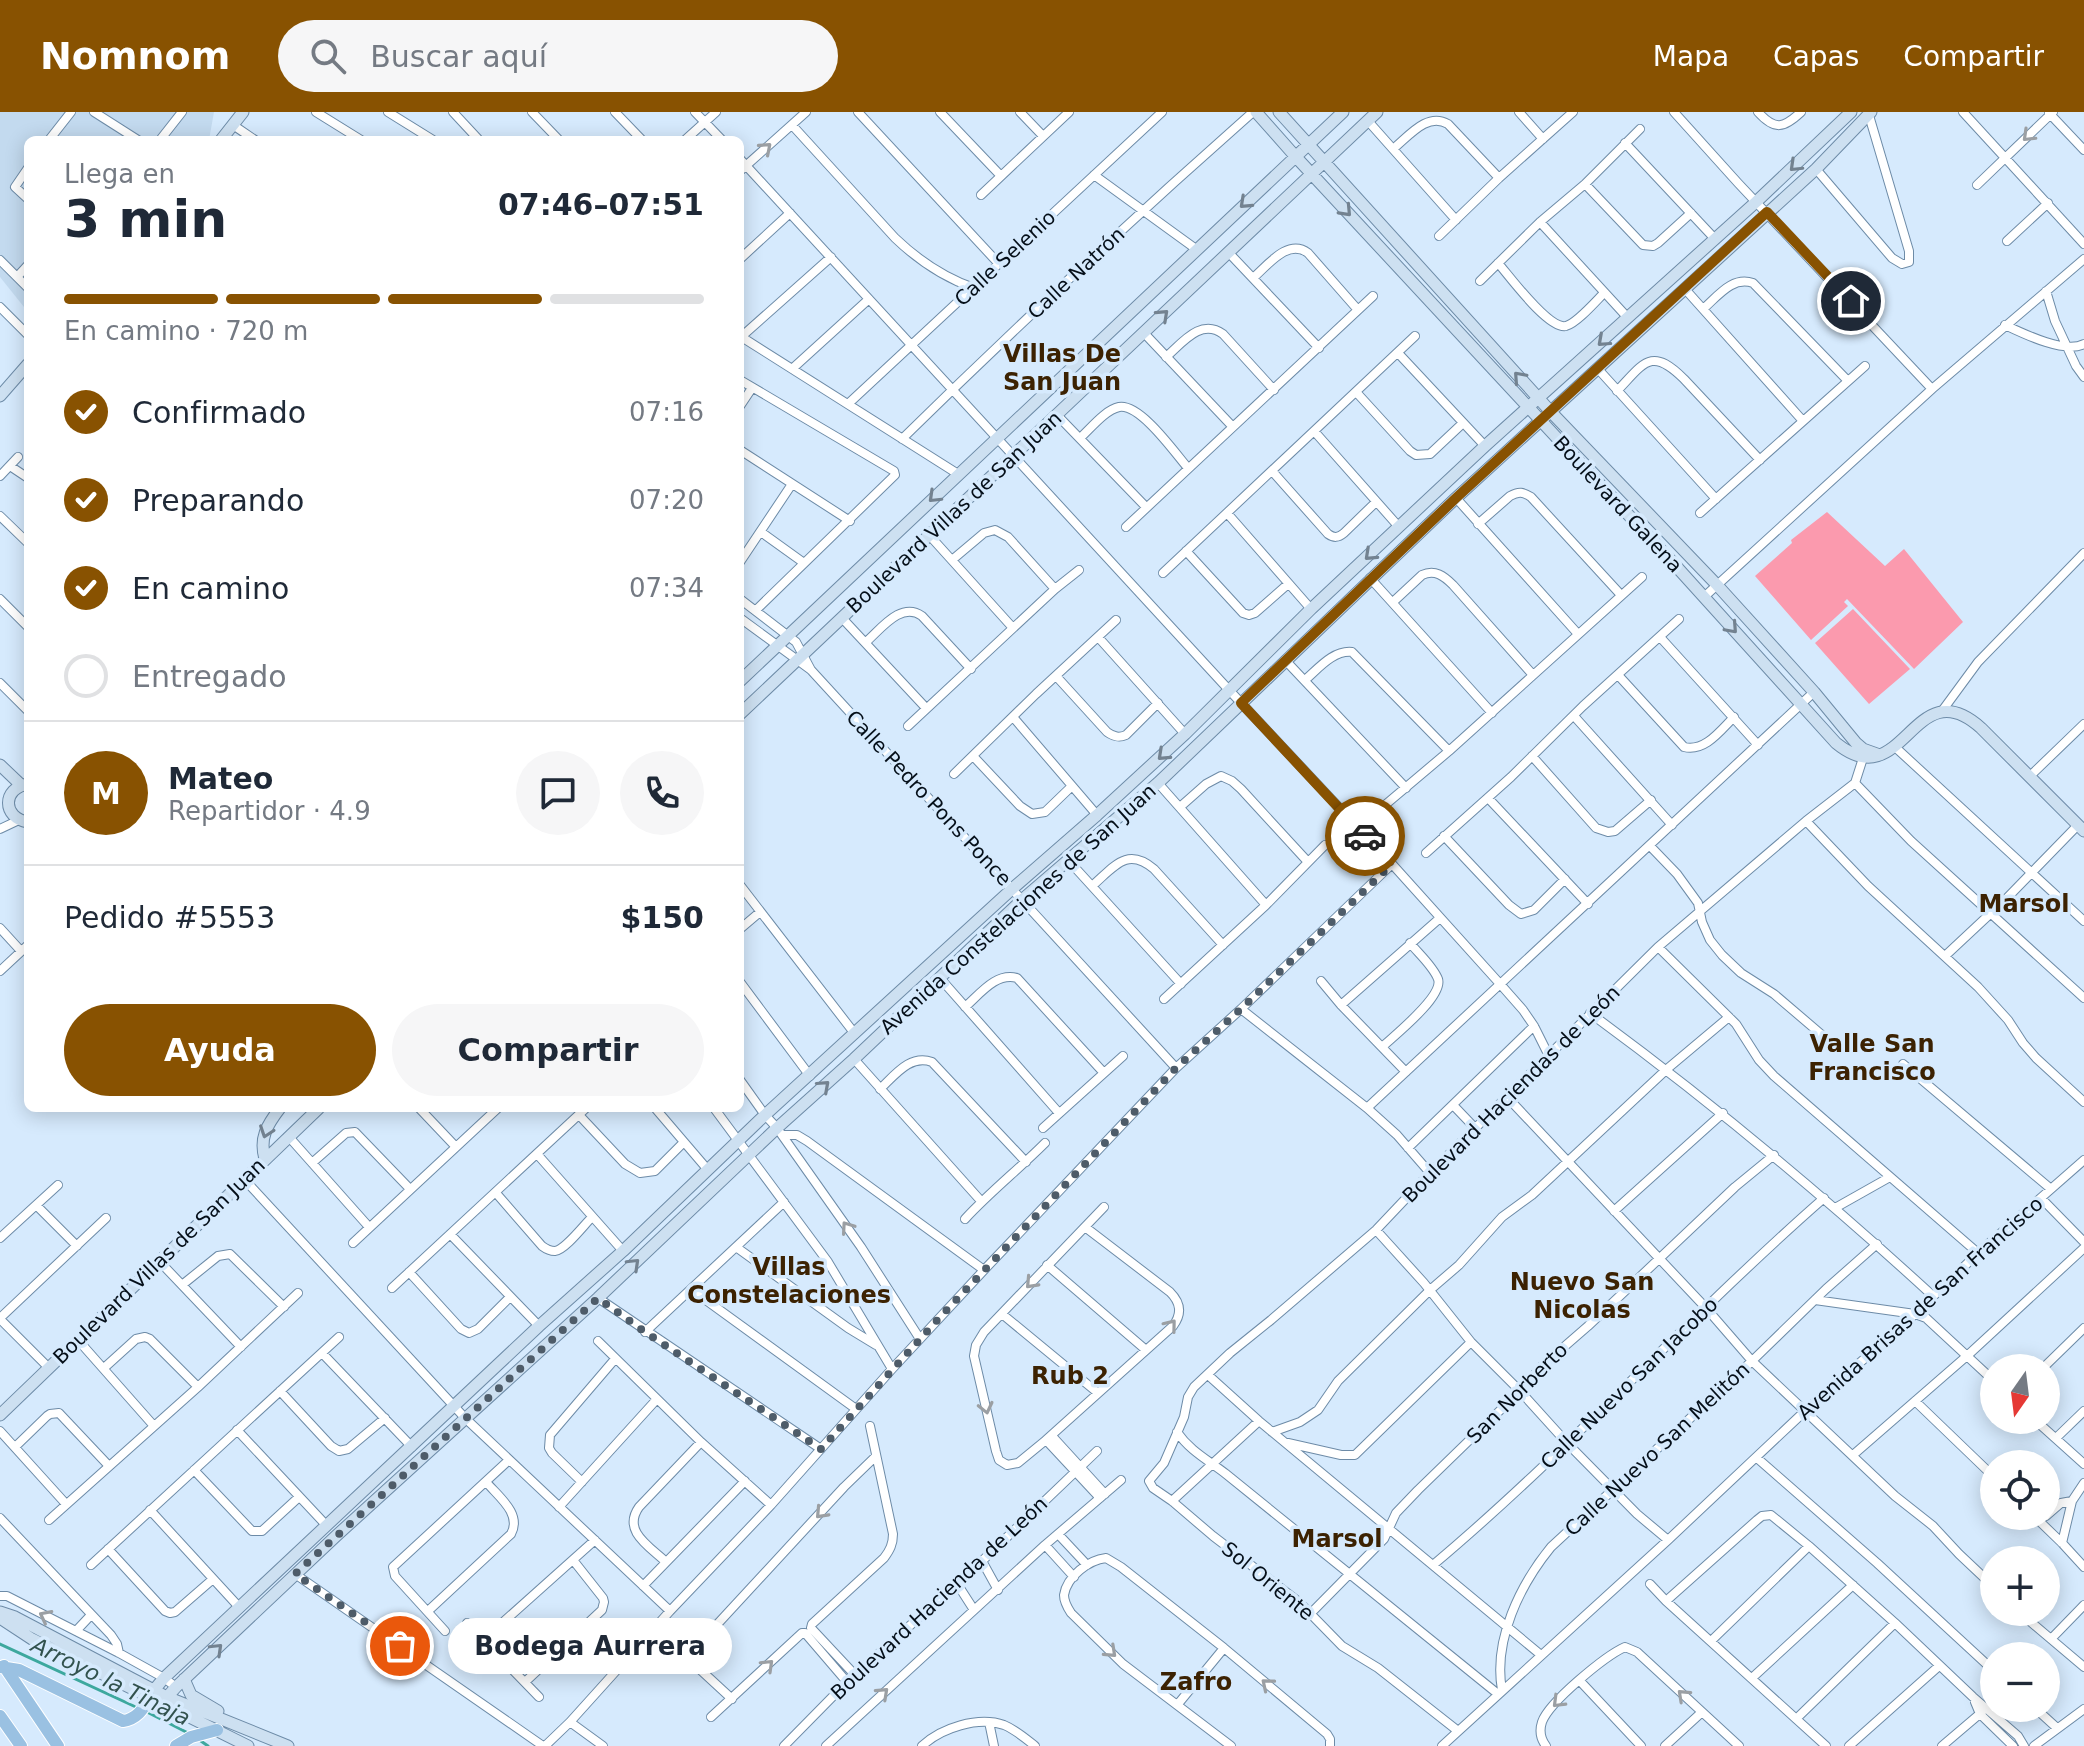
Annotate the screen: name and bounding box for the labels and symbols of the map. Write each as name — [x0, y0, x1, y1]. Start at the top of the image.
one-way arrow — [2023, 127, 2037, 141]
one-way arrow — [756, 143, 771, 158]
one-way arrow — [1790, 157, 1804, 171]
one-way arrow — [1240, 194, 1254, 208]
one-way arrow — [1337, 202, 1352, 216]
street label: Calle Selenio — [950, 205, 1060, 311]
street label: Calle Natrón — [1023, 222, 1129, 324]
pin — [1817, 267, 1885, 335]
one-way arrow — [1154, 310, 1169, 324]
one-way arrow — [1597, 332, 1612, 346]
district label: Villas De San Juan — [1003, 340, 1121, 396]
one-way arrow — [1514, 371, 1528, 386]
street label: Boulevard Villas de San Juan — [841, 406, 1067, 618]
street label: Boulevard Galena — [1549, 431, 1687, 577]
one-way arrow — [929, 488, 943, 502]
one-way arrow — [1365, 545, 1379, 560]
one-way arrow — [1722, 619, 1736, 634]
street label: Calle Pedro Pons Ponce — [841, 705, 1017, 891]
one-way arrow — [1158, 745, 1172, 760]
street label: Avenida Constelaciones de San Juan — [875, 779, 1161, 1039]
courier — [1325, 796, 1405, 876]
district label: Marsol — [1979, 890, 2069, 918]
street label: Boulevard Haciendas de León — [1397, 980, 1625, 1208]
district label: Valle San Francisco — [1808, 1030, 1936, 1086]
one-way arrow — [814, 1081, 829, 1095]
one-way arrow — [260, 1125, 276, 1139]
street label: Boulevard Villas de San Juan — [48, 1153, 270, 1369]
street label: Avenida Brisas de San Francisco — [1792, 1191, 2048, 1425]
one-way arrow — [842, 1221, 857, 1235]
district label: Villas Constelaciones — [687, 1253, 891, 1309]
one-way arrow — [625, 1259, 639, 1273]
district label: Nuevo San Nicolas — [1510, 1268, 1654, 1324]
one-way arrow — [1025, 1274, 1040, 1288]
street label: Calle Nuevo San Jacobo — [1536, 1292, 1722, 1474]
one-way arrow — [1161, 1319, 1175, 1334]
street label: San Norberto — [1462, 1338, 1572, 1448]
north arrow — [1980, 1354, 2060, 1434]
street label: Calle Nuevo San Melitón — [1560, 1357, 1754, 1541]
district label: Rub 2 — [1031, 1362, 1109, 1390]
one-way arrow — [976, 1400, 993, 1414]
street label: Boulevard Hacienda de León — [826, 1491, 1052, 1705]
one-way arrow — [816, 1503, 830, 1518]
district label: Marsol — [1292, 1525, 1382, 1553]
street label: Sol Oriente — [1217, 1537, 1319, 1625]
one-way arrow — [39, 1610, 54, 1625]
pin — [366, 1612, 434, 1680]
callout: Bodega Aurrera — [448, 1618, 732, 1674]
water label: Arroyo la Tinaja — [26, 1631, 194, 1731]
one-way arrow — [1101, 1642, 1116, 1656]
one-way arrow — [207, 1644, 222, 1658]
one-way arrow — [759, 1659, 773, 1674]
district label: Zafro — [1160, 1668, 1232, 1696]
one-way arrow — [1262, 1679, 1277, 1694]
one-way arrow — [874, 1689, 889, 1703]
one-way arrow — [1678, 1690, 1693, 1704]
one-way arrow — [1553, 1693, 1567, 1707]

